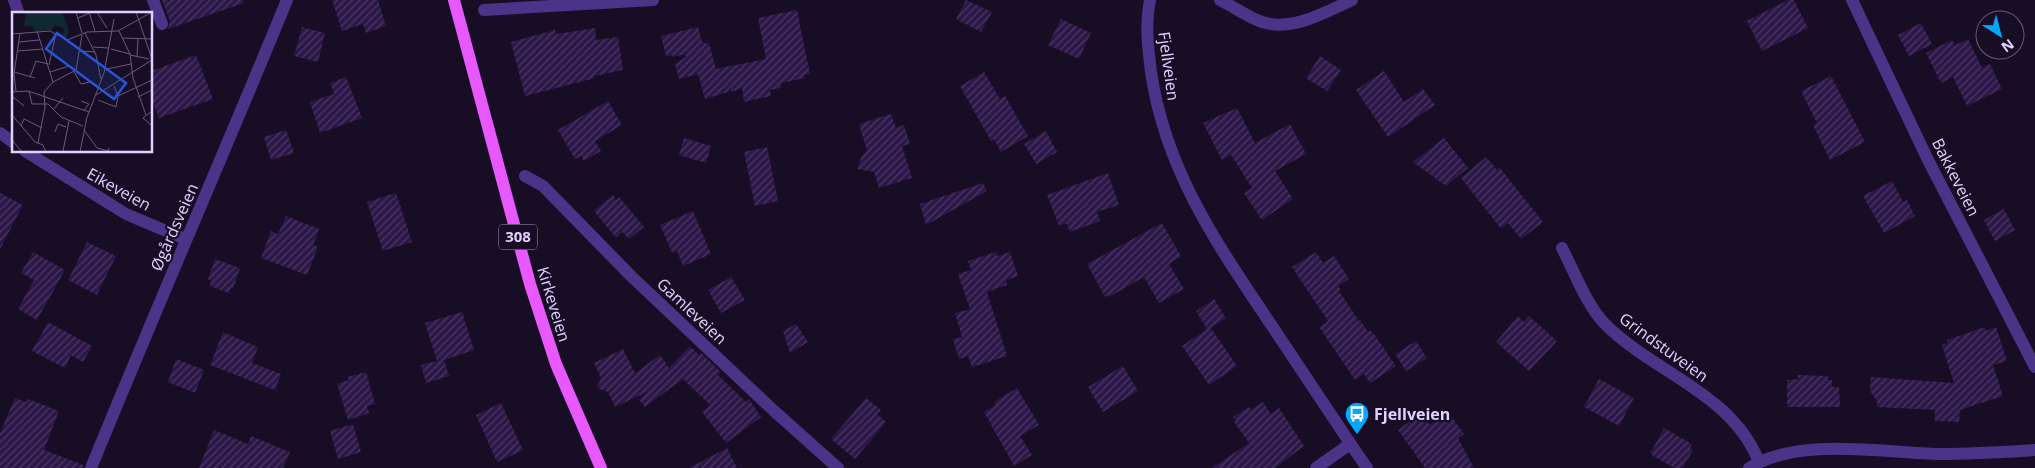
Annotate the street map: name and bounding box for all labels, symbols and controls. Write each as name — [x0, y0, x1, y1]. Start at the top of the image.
north arrow — [1975, 10, 2025, 60]
inset map — [12, 12, 152, 152]
street label: Fjellveien — [1153, 30, 1185, 102]
text: N — [1998, 35, 2018, 57]
street label: Bakkeveien — [1927, 134, 1985, 220]
street label: Eikeveien — [83, 162, 155, 216]
street label: Øgårdsveien — [145, 180, 203, 274]
road number: 308 — [499, 224, 537, 250]
street label: Kirkeveien — [532, 264, 576, 344]
street label: Gamleveien — [652, 273, 732, 349]
street label: Grindstuveien — [1615, 307, 1713, 387]
bus stop icon: Fjellveien — [1344, 401, 1370, 435]
place label: Fjellveien — [1374, 403, 1450, 425]

